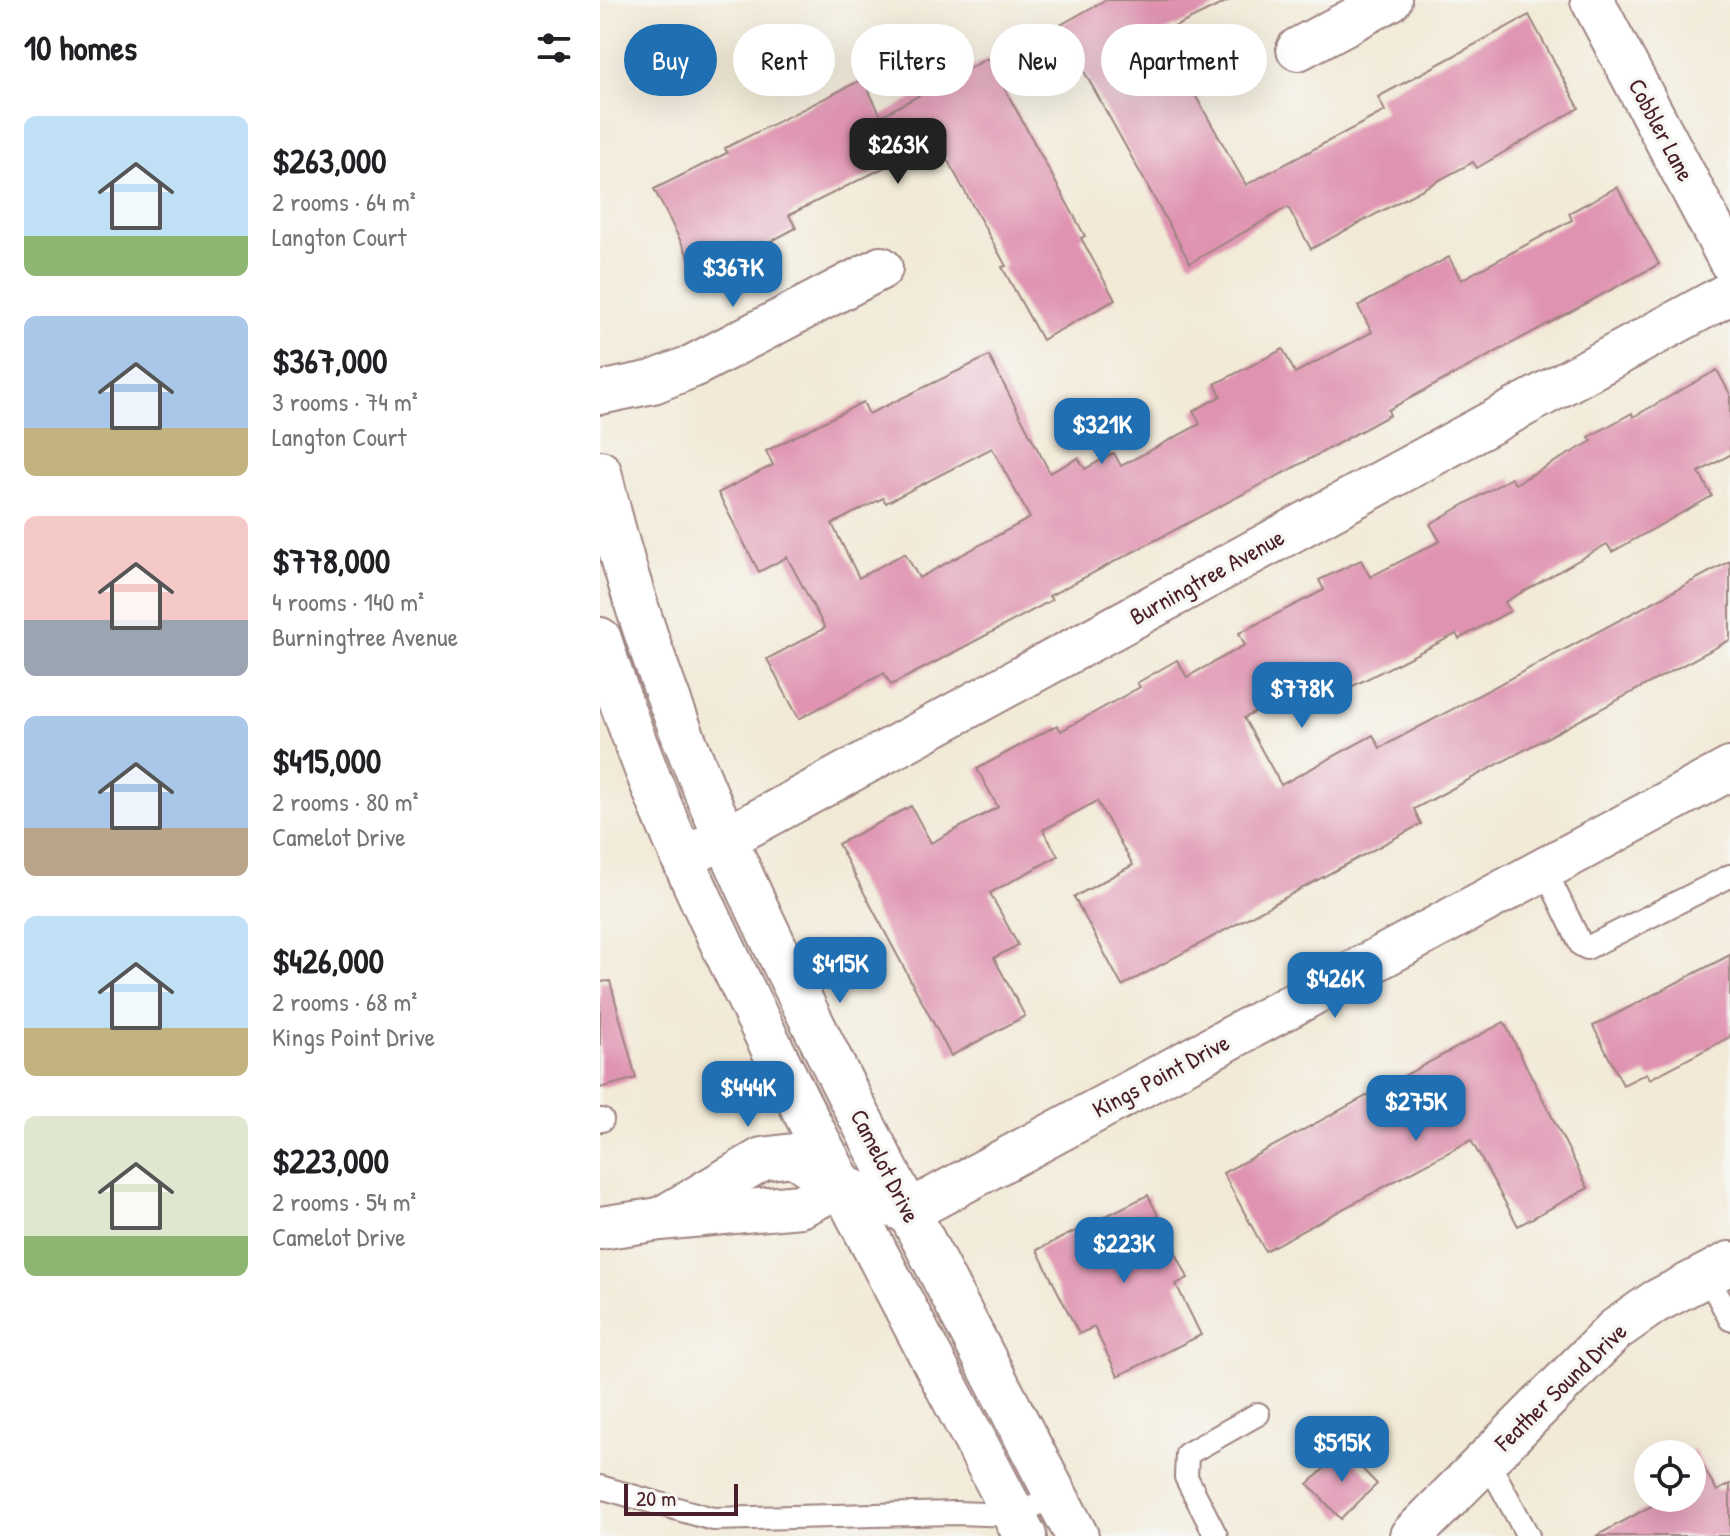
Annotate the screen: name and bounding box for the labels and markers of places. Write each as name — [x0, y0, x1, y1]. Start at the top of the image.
pin: $263K — [842, 118, 954, 186]
pin: $367K — [677, 241, 789, 309]
pin: $321K — [1046, 398, 1158, 466]
pin: $778K — [1246, 662, 1358, 730]
pin: $415K — [784, 937, 896, 1005]
pin: $426K — [1279, 952, 1391, 1020]
pin: $444K — [692, 1061, 804, 1129]
pin: $275K — [1360, 1075, 1472, 1143]
pin: $223K — [1068, 1217, 1180, 1285]
pin: $515K — [1286, 1416, 1398, 1484]

